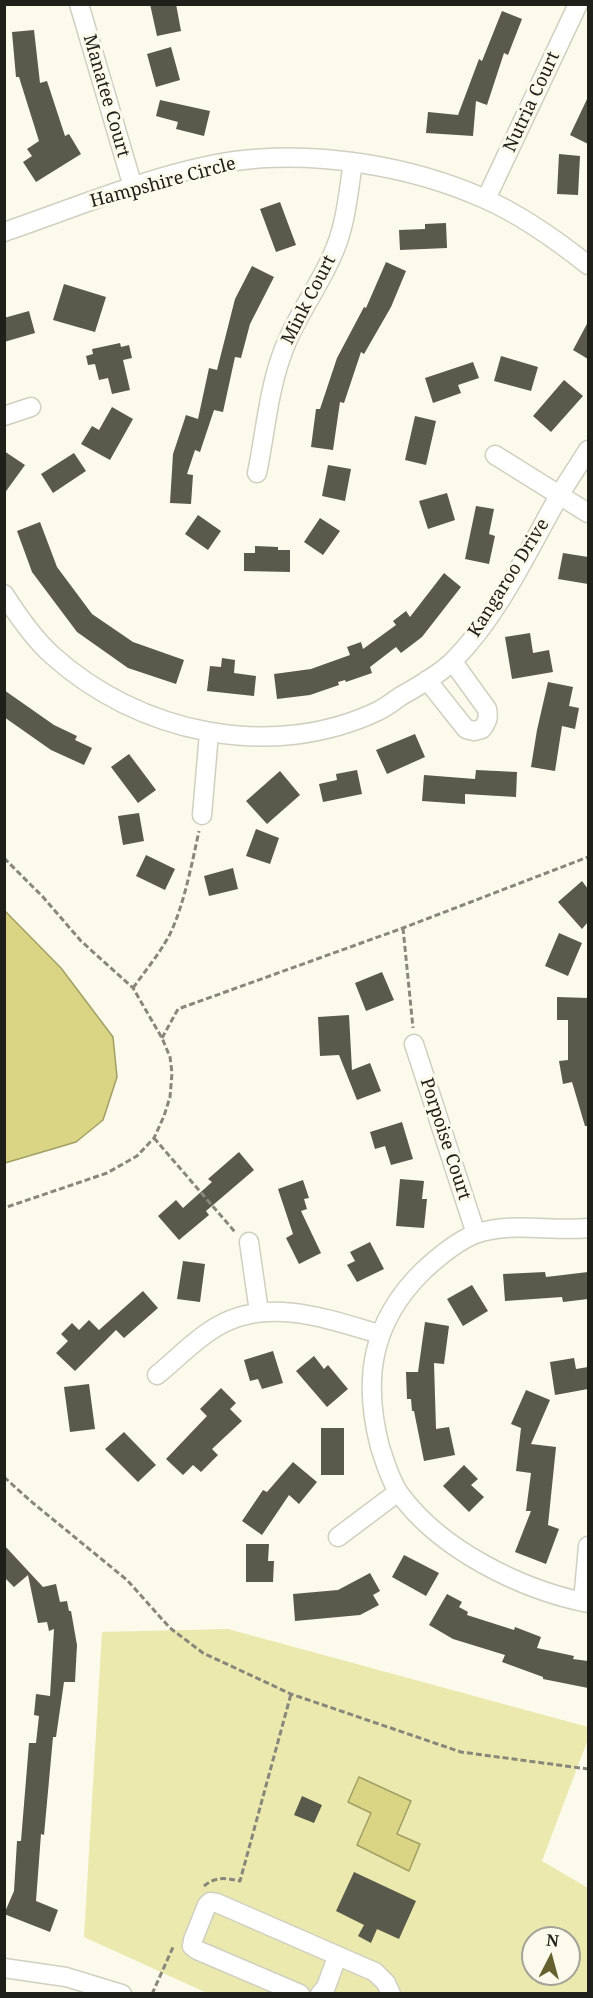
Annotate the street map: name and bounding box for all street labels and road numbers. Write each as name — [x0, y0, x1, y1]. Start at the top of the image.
street label: Manatee Court — [78, 32, 134, 160]
street label: Nutria Court — [499, 48, 565, 156]
street label: Hampshire Circle — [88, 153, 238, 213]
street label: Mink Court — [277, 252, 341, 348]
street label: Kangaroo Drive — [464, 515, 554, 641]
street label: Porpoise Court — [415, 1075, 475, 1203]

